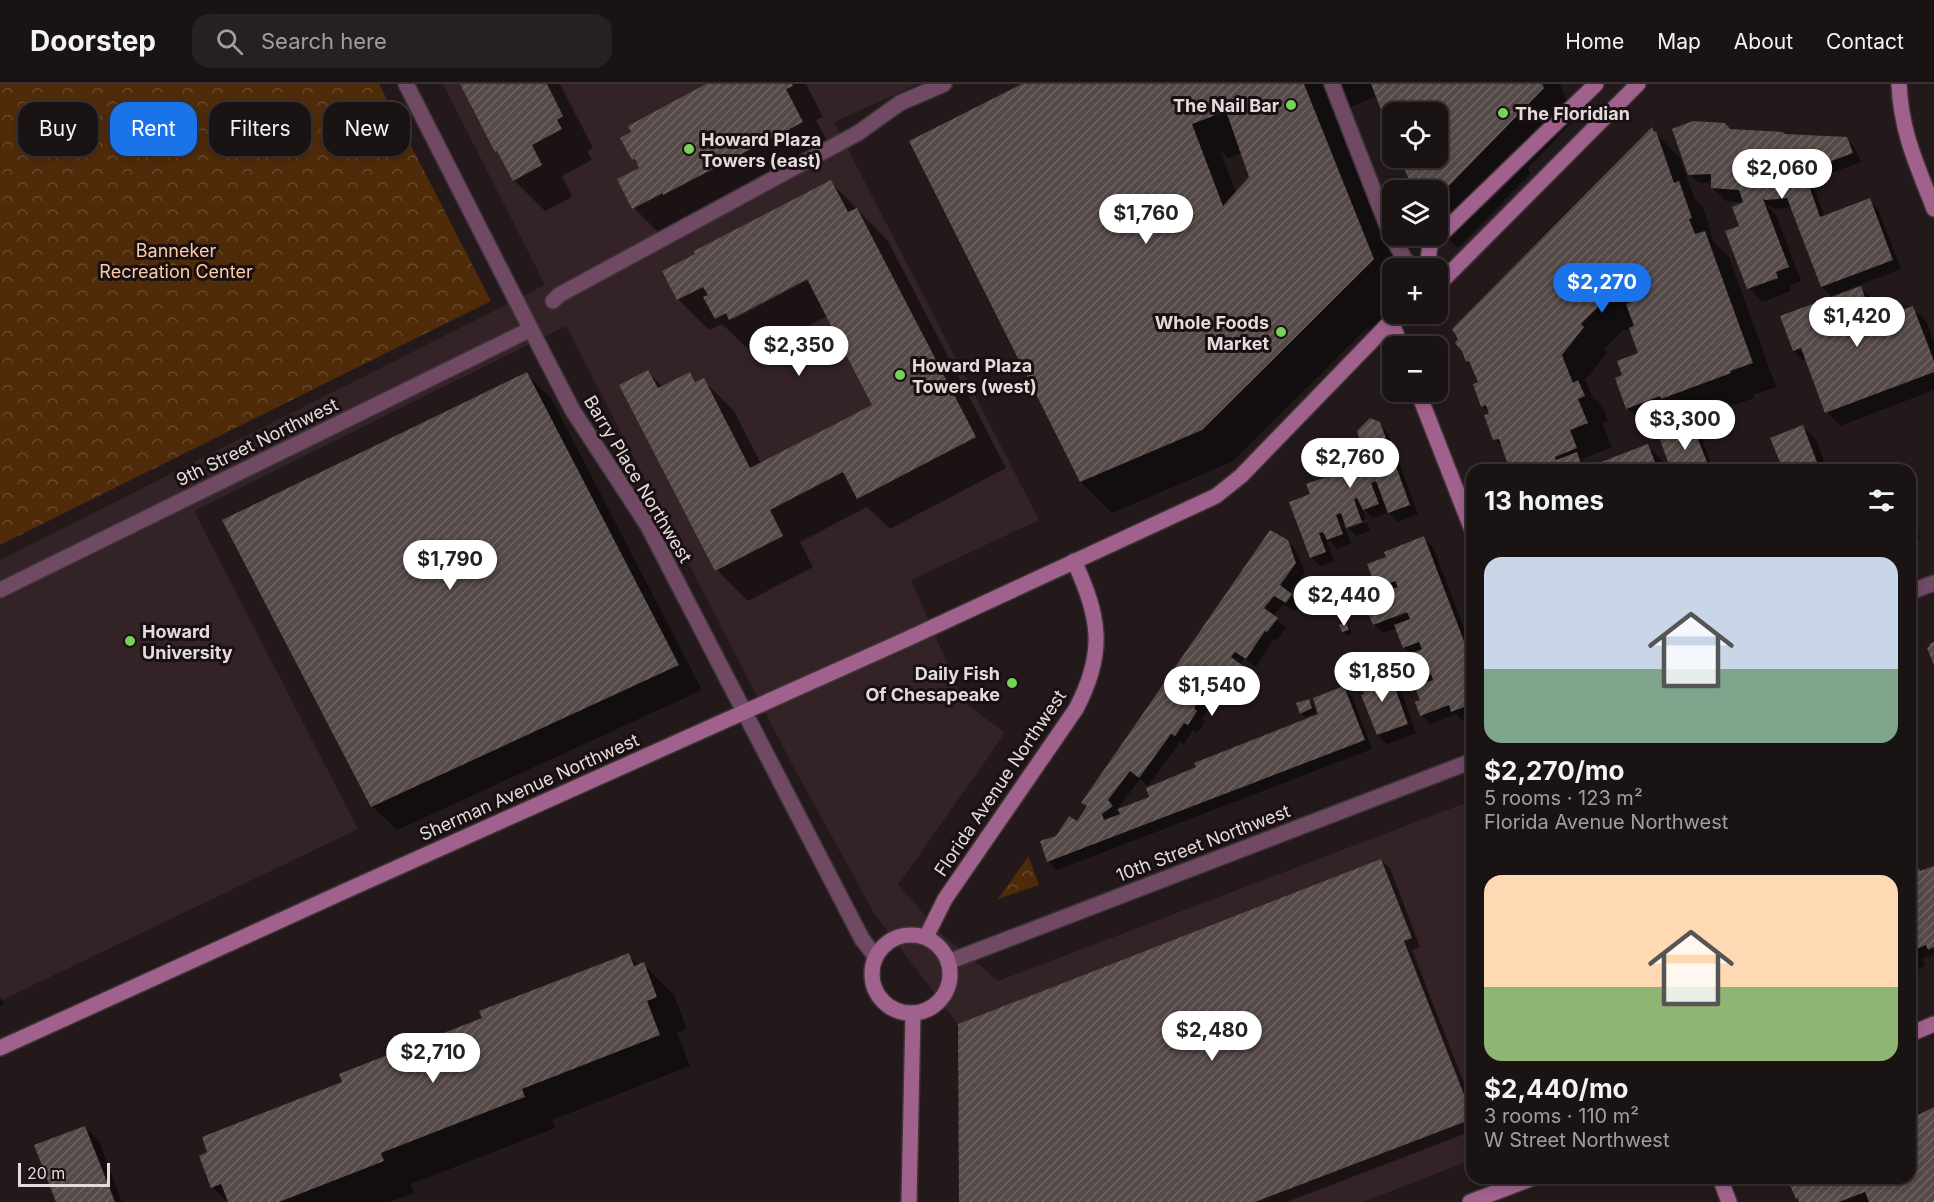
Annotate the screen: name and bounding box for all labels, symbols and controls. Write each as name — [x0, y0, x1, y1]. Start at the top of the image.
search box — [192, 14, 612, 68]
text: Doorstep — [30, 24, 156, 58]
icon: search — [213, 25, 246, 58]
text: Search here — [261, 28, 387, 54]
text: Home — [1565, 29, 1624, 54]
text: Map — [1657, 29, 1701, 54]
text: About — [1734, 29, 1793, 54]
text: Contact — [1826, 29, 1904, 54]
place label: The Nail Bar — [1173, 95, 1279, 116]
marker: The Nail Bar — [1284, 98, 1298, 112]
chip: Buy — [18, 102, 98, 156]
chip: Rent — [110, 102, 197, 156]
chip: Filters — [209, 102, 311, 156]
chip: New — [323, 102, 410, 156]
map controls — [1382, 102, 1448, 402]
button: locate — [1382, 102, 1448, 168]
place label: The Floridian — [1515, 103, 1630, 124]
marker: The Floridian — [1496, 106, 1510, 120]
place label: Howard Plaza Towers (east) — [701, 129, 821, 171]
marker: Howard Plaza Towers (east) — [682, 142, 696, 156]
pin: $2,060 — [1733, 149, 1831, 200]
text: $2,060 — [1746, 156, 1818, 180]
button: layers — [1382, 180, 1448, 246]
pin: $1,760 — [1097, 194, 1195, 245]
text: $1,760 — [1113, 201, 1179, 225]
park label: Banneker Recreation Center — [99, 240, 253, 282]
button: + — [1382, 258, 1448, 324]
pin: $2,270 — [1553, 263, 1651, 314]
text: $2,270 — [1567, 270, 1637, 294]
pin: $1,420 — [1808, 297, 1906, 348]
text: $1,420 — [1823, 304, 1891, 328]
place label: Whole Foods Market — [1155, 312, 1269, 354]
marker: Whole Foods Market — [1274, 325, 1288, 339]
pin: $2,350 — [750, 326, 848, 377]
text: $2,350 — [763, 333, 835, 357]
button: − — [1382, 336, 1448, 402]
place label: Howard Plaza Towers (west) — [912, 355, 1037, 397]
marker: Howard Plaza Towers (west) — [893, 368, 907, 382]
street label: Barry Place Northwest — [580, 392, 696, 566]
street label: 9th Street Northwest — [173, 394, 341, 490]
pin: $3,300 — [1636, 400, 1734, 451]
text: $3,300 — [1649, 407, 1721, 431]
pin: $2,760 — [1301, 438, 1399, 489]
text: $2,760 — [1315, 445, 1385, 469]
icon: filters — [1865, 484, 1898, 517]
text: 13 homes — [1484, 485, 1604, 516]
pin: $1,790 — [401, 540, 499, 591]
text: $1,790 — [417, 547, 483, 571]
pin: $2,440 — [1295, 576, 1393, 627]
text: $2,440 — [1308, 583, 1380, 607]
icon: home — [1637, 596, 1745, 704]
place label: Howard University — [142, 621, 233, 663]
marker: Howard University — [123, 634, 137, 648]
pin: $1,850 — [1333, 652, 1431, 703]
text: $1,850 — [1348, 659, 1416, 683]
place label: Daily Fish Of Chesapeake — [865, 663, 1000, 705]
pin: $1,540 — [1163, 666, 1261, 717]
text: $1,540 — [1178, 673, 1246, 697]
marker: Daily Fish Of Chesapeake — [1005, 676, 1019, 690]
street label: Florida Avenue Northwest — [930, 686, 1070, 880]
street label: Sherman Avenue Northwest — [416, 729, 642, 845]
text: $2,270/mo — [1484, 755, 1624, 786]
text: 5 rooms · 123 m² — [1484, 786, 1643, 810]
street label: 10th Street Northwest — [1113, 800, 1293, 886]
text: Florida Avenue Northwest — [1484, 810, 1728, 834]
icon: home — [1637, 914, 1745, 1022]
pin: $2,480 — [1163, 1011, 1261, 1062]
text: $2,480 — [1176, 1018, 1248, 1042]
pin: $2,710 — [384, 1033, 482, 1084]
text: $2,710 — [400, 1040, 466, 1064]
text: $2,440/mo — [1484, 1073, 1629, 1104]
text: 3 rooms · 110 m² — [1484, 1104, 1639, 1128]
text: W Street Northwest — [1484, 1128, 1669, 1152]
scale bar — [18, 1160, 110, 1188]
text: 20 m — [27, 1163, 65, 1183]

